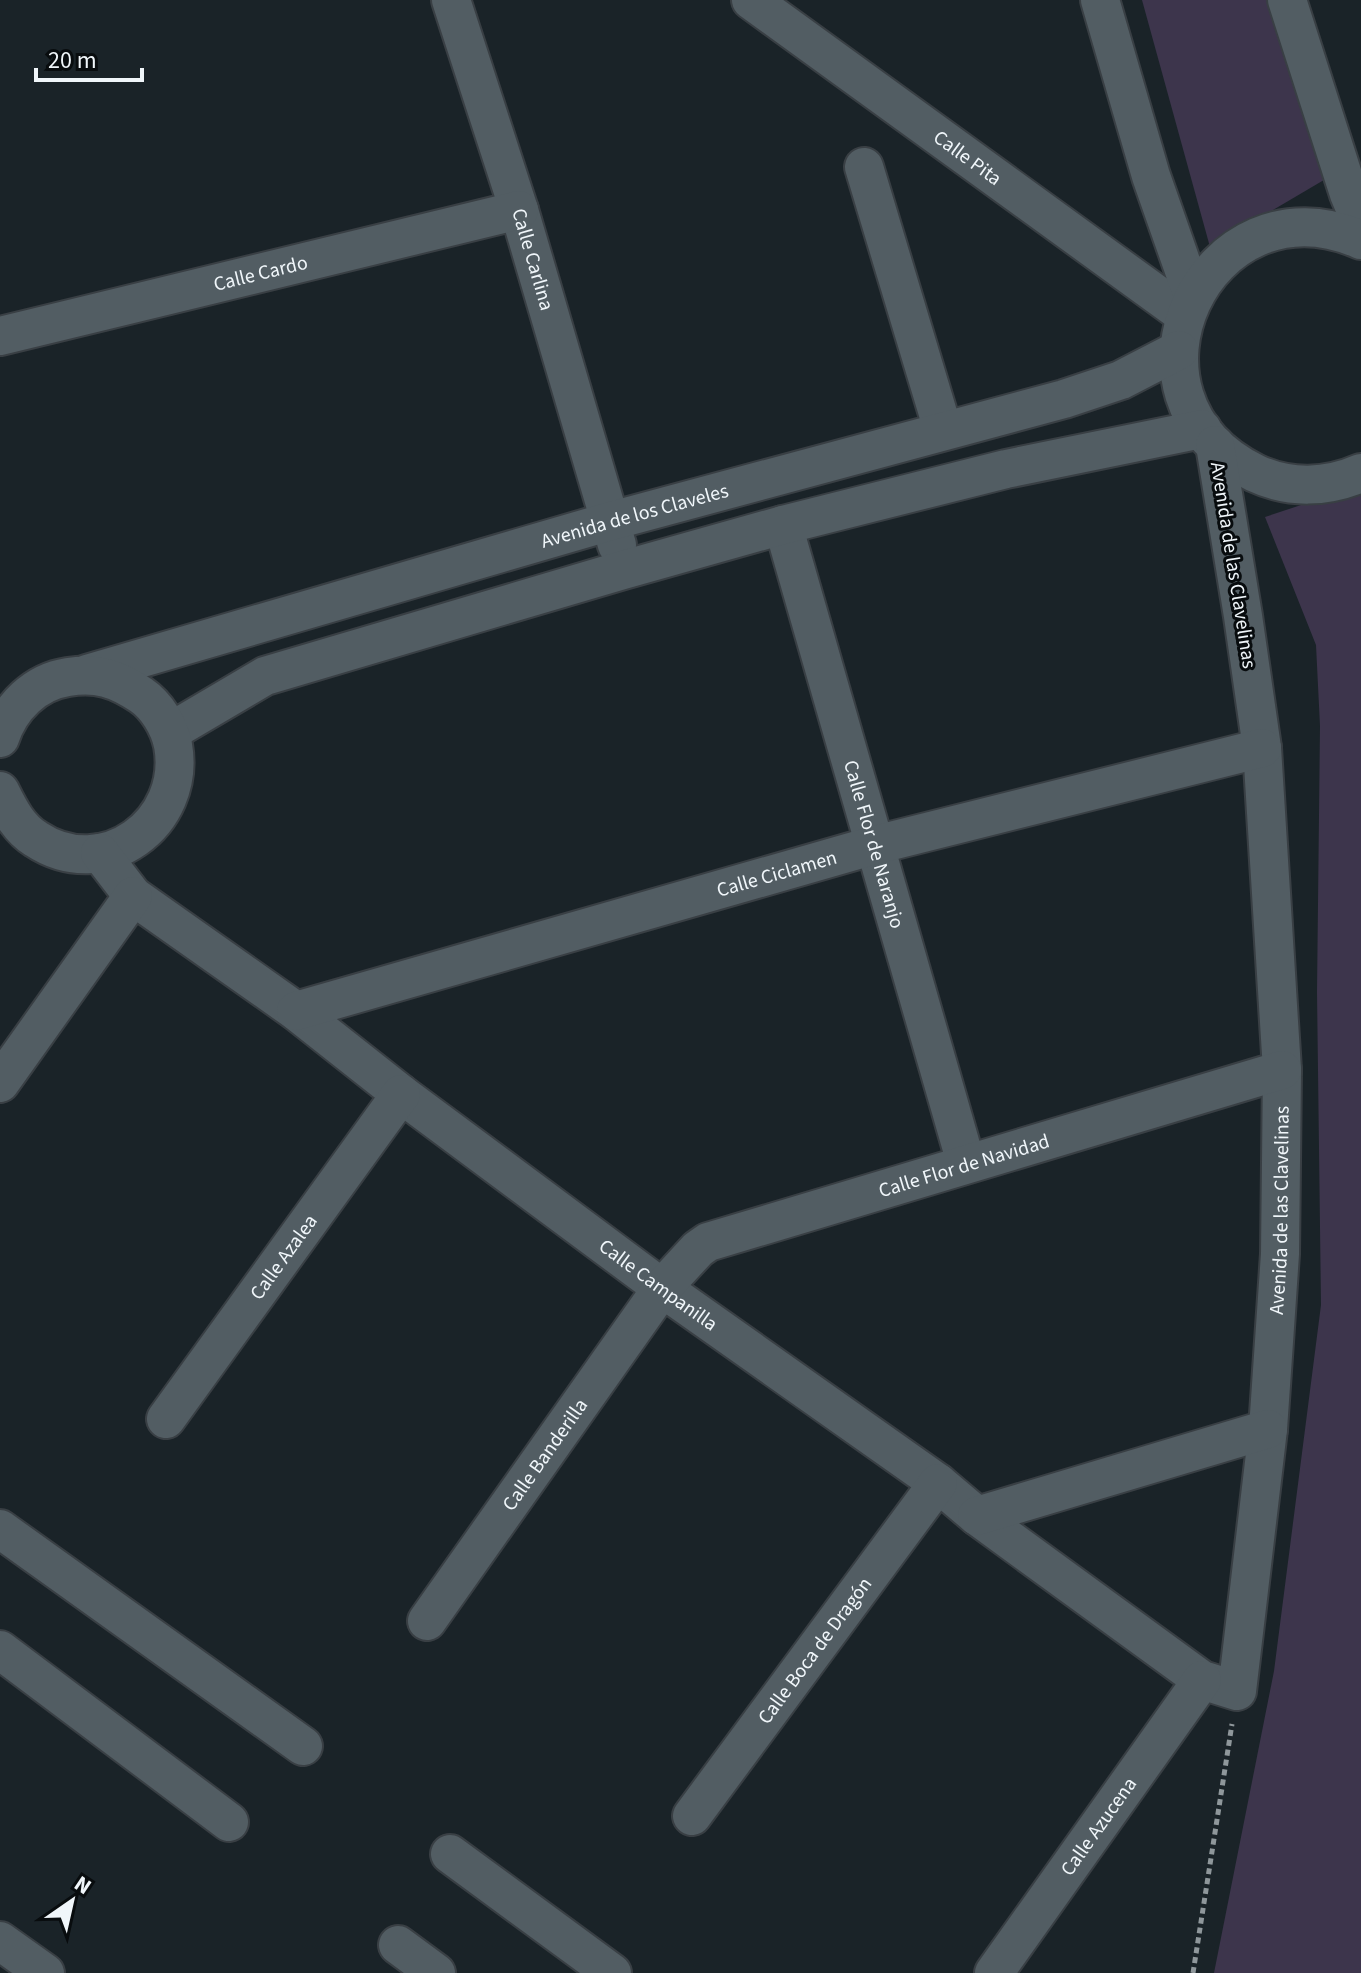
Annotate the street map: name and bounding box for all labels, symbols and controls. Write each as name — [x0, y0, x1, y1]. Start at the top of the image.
scale bar — [36, 32, 142, 82]
text: 20 m — [48, 43, 97, 78]
street label: Calle Pita — [927, 124, 1007, 193]
street label: Calle Carlina — [504, 205, 561, 314]
street label: Calle Cardo — [211, 249, 311, 299]
street label: Avenida de las Clavelinas — [1203, 460, 1263, 670]
street label: Avenida de los Claveles — [538, 477, 732, 556]
street label: Calle Flor de Naranjo — [836, 757, 911, 932]
street label: Calle Ciclamen — [714, 844, 840, 905]
street label: Avenida de las Clavelinas — [1263, 1106, 1297, 1315]
street label: Calle Flor de Navidad — [875, 1127, 1053, 1205]
street label: Calle Azalea — [243, 1209, 325, 1306]
street label: Calle Campanilla — [593, 1233, 723, 1338]
street label: Calle Banderilla — [496, 1393, 595, 1517]
street label: Calle Boca de Dragón — [751, 1571, 879, 1730]
street label: Calle Azucena — [1054, 1772, 1144, 1882]
north arrow — [32, 1861, 112, 1941]
text: N — [68, 1868, 98, 1903]

